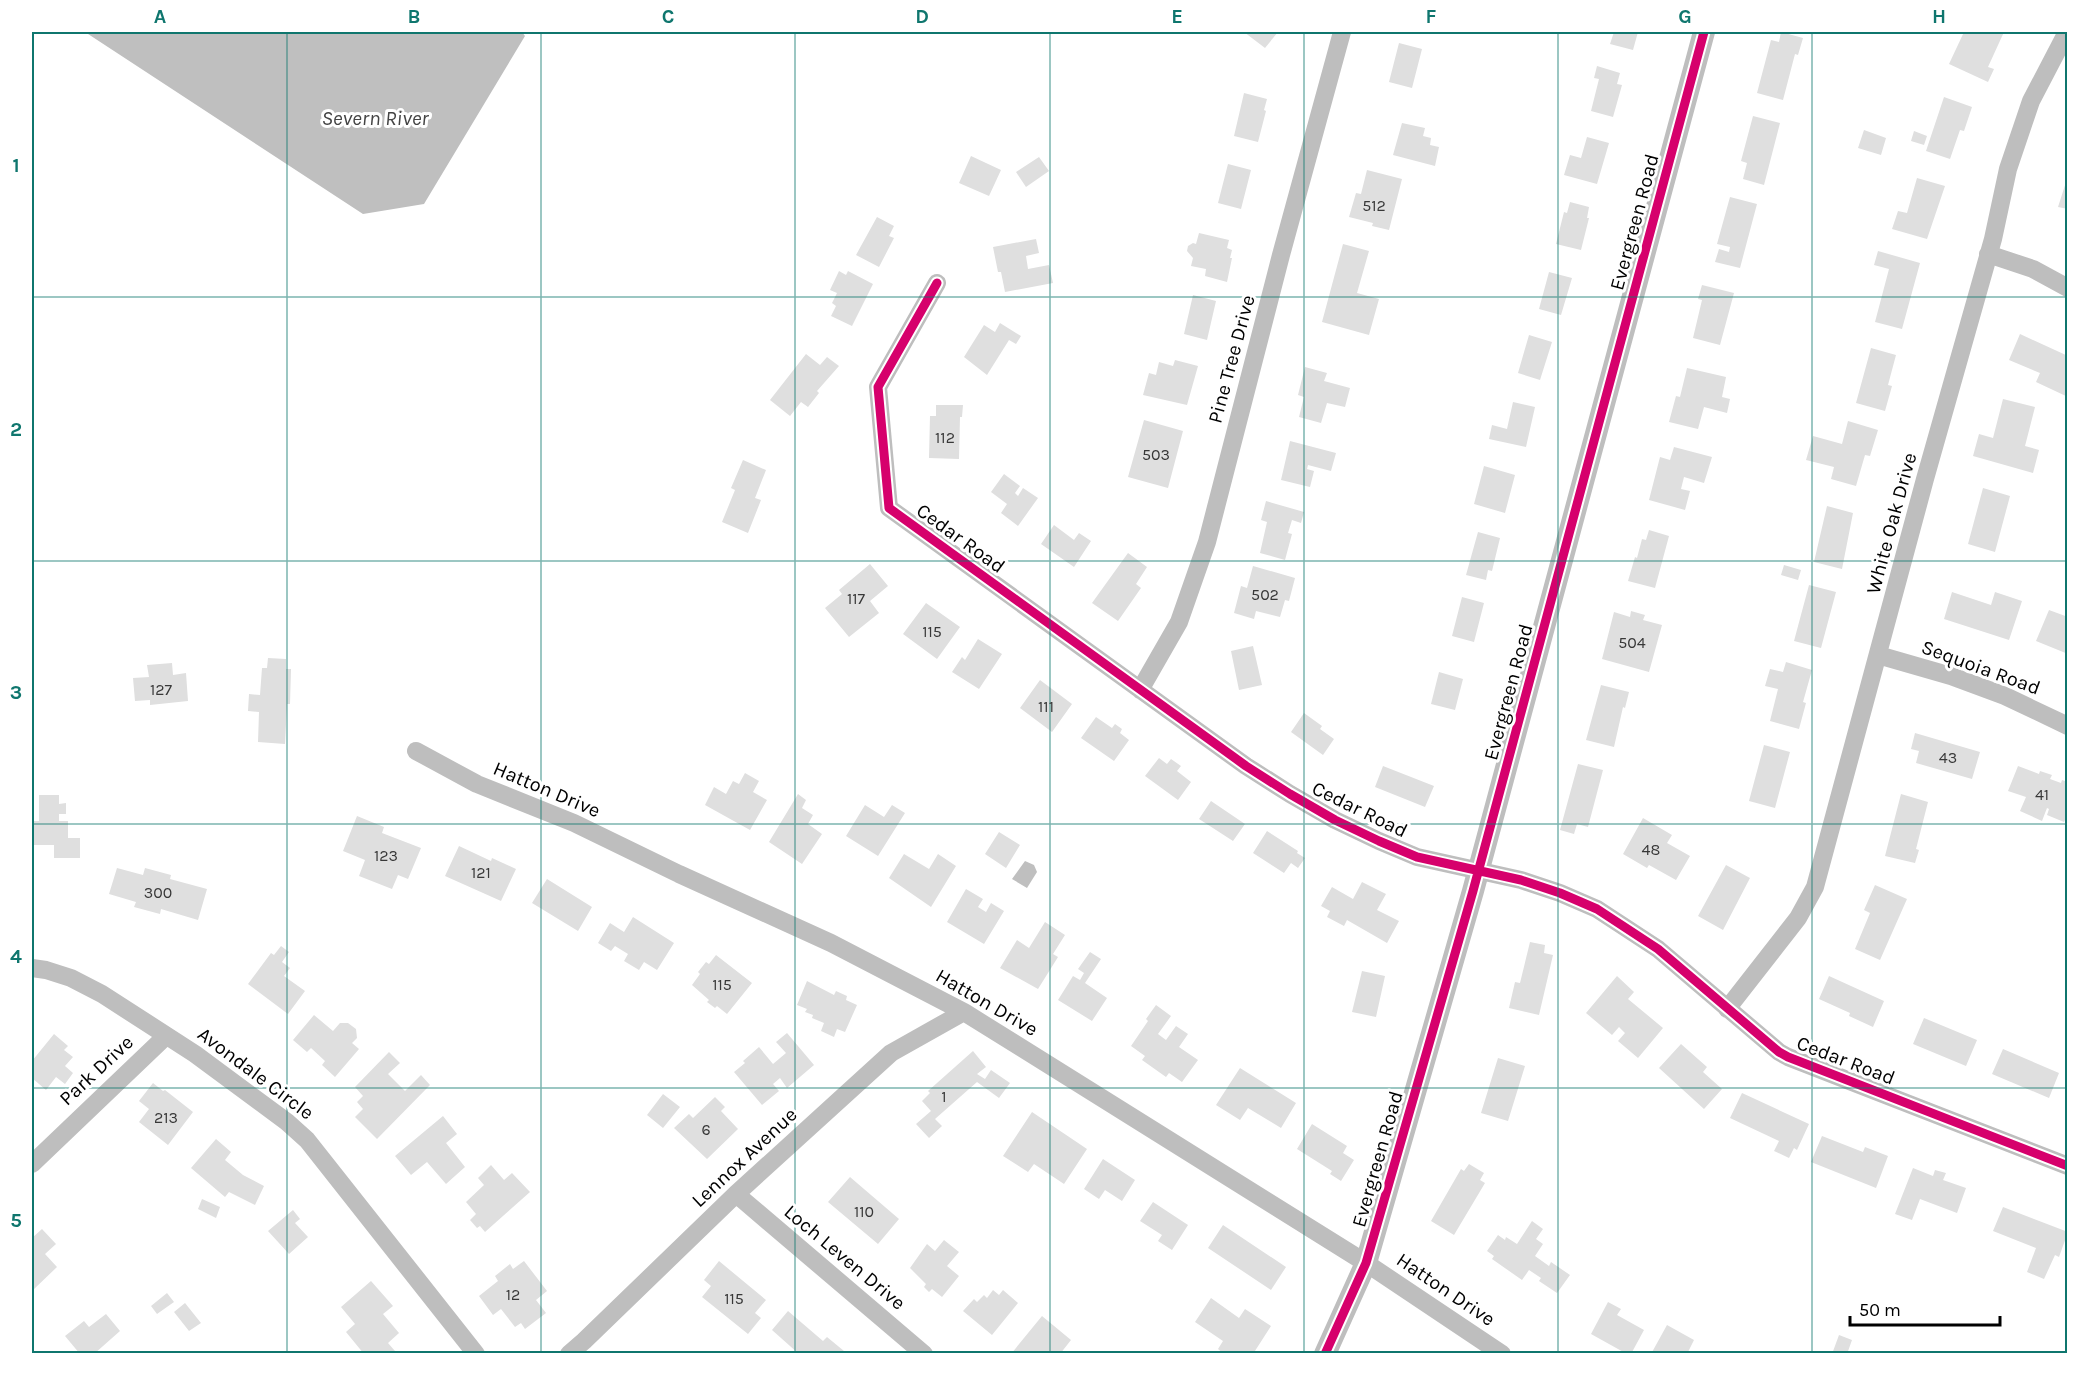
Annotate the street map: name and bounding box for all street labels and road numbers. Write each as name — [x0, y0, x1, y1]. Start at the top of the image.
street label: Evergreen Road — [1605, 151, 1664, 293]
street label: Pine Tree Drive — [1203, 292, 1260, 426]
street label: White Oak Drive — [1862, 450, 1921, 596]
street label: Cedar Road — [912, 499, 1009, 578]
street label: Evergreen Road — [1479, 621, 1538, 763]
street label: Sequoia Road — [1918, 635, 2043, 700]
street label: Hatton Drive — [490, 757, 604, 822]
street label: Cedar Road — [1308, 776, 1411, 842]
street label: Hatton Drive — [932, 964, 1042, 1041]
street label: Avondale Circle — [193, 1022, 318, 1124]
street label: Park Drive — [55, 1031, 138, 1110]
street label: Cedar Road — [1793, 1031, 1898, 1090]
street label: Evergreen Road — [1347, 1088, 1408, 1230]
street label: Lennox Avenue — [687, 1103, 802, 1212]
street label: Loch Leven Drive — [779, 1200, 910, 1315]
street label: Hatton Drive — [1392, 1248, 1499, 1331]

